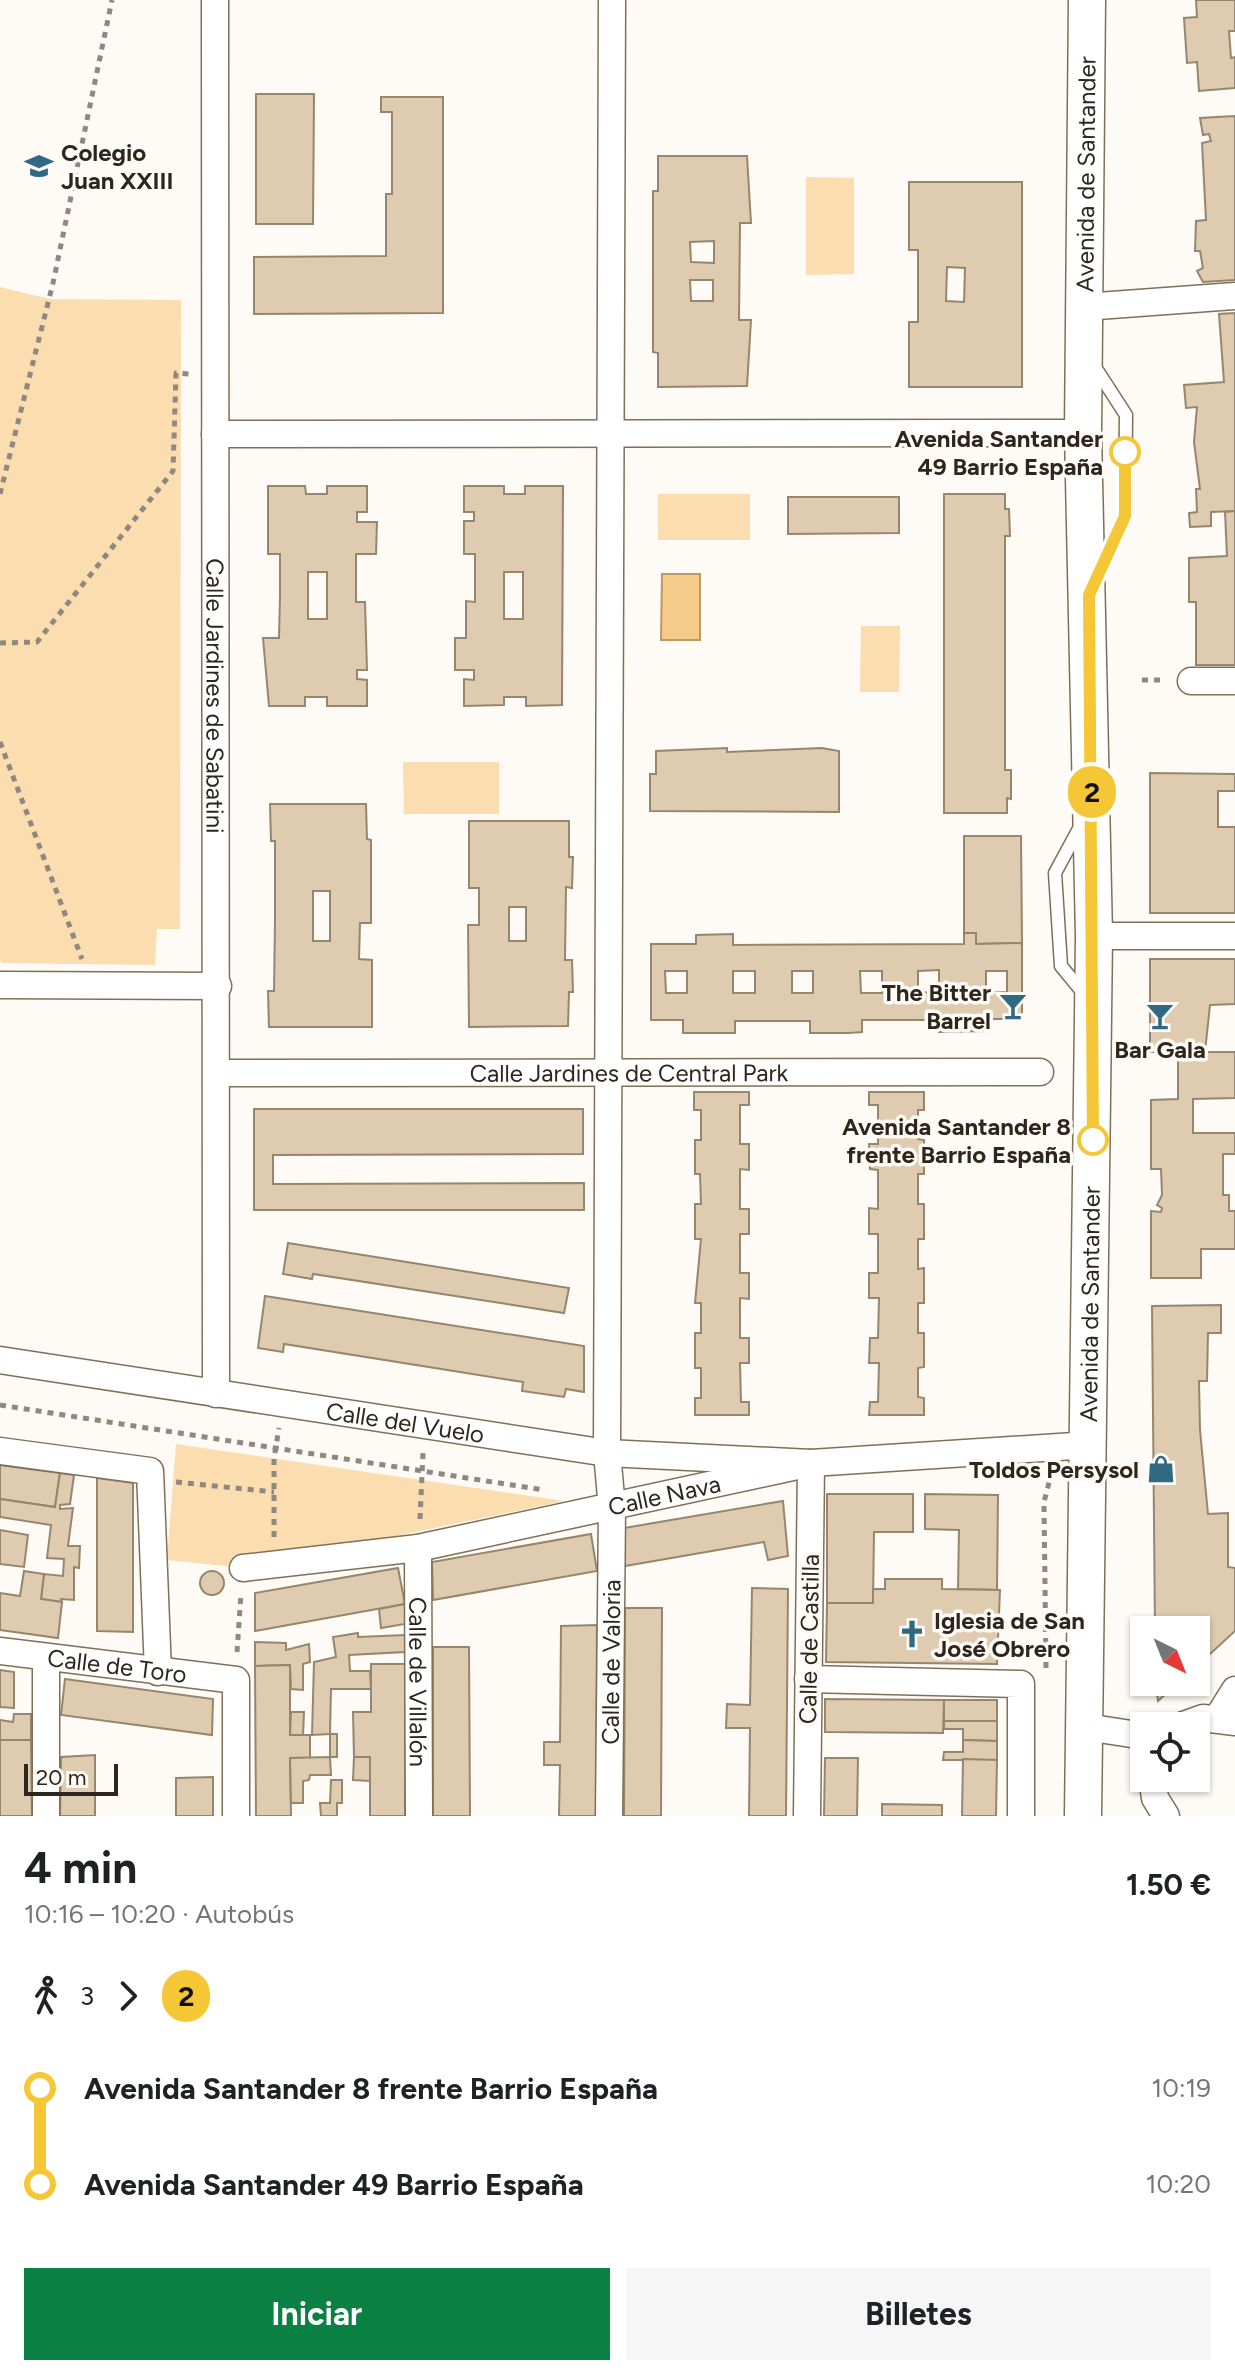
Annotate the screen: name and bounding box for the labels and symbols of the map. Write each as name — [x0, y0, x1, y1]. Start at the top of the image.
street label: Avenida de Santander — [1070, 56, 1101, 292]
place label: Colegio Juan XXIII — [61, 138, 173, 195]
school or university icon: Colegio Juan XXIII — [24, 151, 54, 181]
place label: Avenida Santander 49 Barrio España — [894, 424, 1103, 481]
marker: Avenida Santander 49 Barrio España — [1110, 437, 1140, 467]
street label: Calle Jardines de Sabatini — [201, 558, 230, 834]
line badge: 2 — [1066, 766, 1118, 818]
place label: The Bitter Barrel — [882, 978, 991, 1035]
bar icon: The Bitter Barrel — [998, 991, 1028, 1021]
bar icon: Bar Gala — [1145, 1001, 1175, 1031]
place label: Bar Gala — [1114, 1035, 1206, 1064]
street label: Calle Jardines de Central Park — [470, 1058, 789, 1087]
place label: Avenida Santander 8 frente Barrio España — [842, 1112, 1071, 1169]
marker: Avenida Santander 8 frente Barrio España — [1078, 1125, 1108, 1155]
street label: Avenida de Santander — [1073, 1186, 1105, 1422]
street label: Calle del Vuelo — [324, 1396, 486, 1449]
shop icon: Toldos Persysol — [1146, 1454, 1176, 1484]
place label: Toldos Persysol — [969, 1455, 1139, 1484]
street label: Calle Nava — [605, 1469, 723, 1521]
street label: Calle de Castilla — [793, 1554, 825, 1724]
street label: Calle de Valoria — [595, 1579, 626, 1745]
street label: Calle de Villalón — [404, 1597, 433, 1767]
place label: Iglesia de San José Obrero — [934, 1606, 1085, 1663]
north arrow — [1130, 1616, 1210, 1696]
church icon: Iglesia de San José Obrero — [897, 1619, 927, 1649]
street label: Calle de Toro — [46, 1642, 188, 1688]
scale bar — [24, 1760, 118, 1796]

